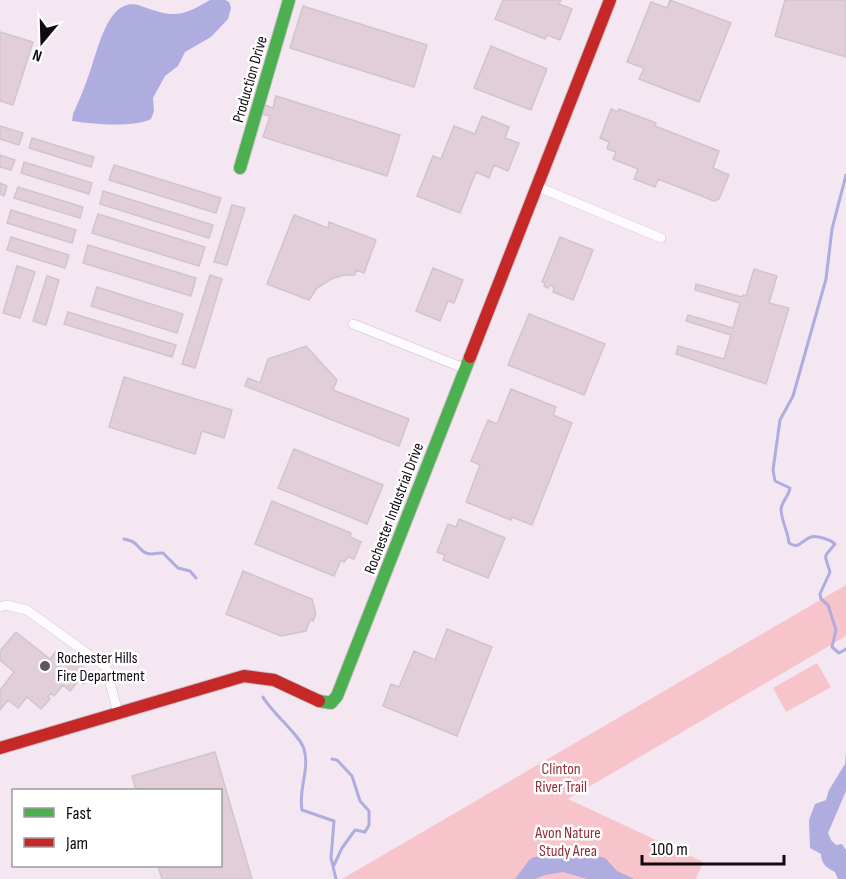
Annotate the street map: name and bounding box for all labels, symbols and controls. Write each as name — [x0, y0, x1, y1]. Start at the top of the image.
north arrow — [12, 12, 72, 72]
street label: Production Drive — [229, 34, 272, 125]
text: N — [30, 44, 45, 65]
street label: Rochester Industrial Drive — [361, 440, 428, 577]
place label: Rochester Hills Fire Department — [57, 649, 145, 686]
marker: Rochester Hills Fire Department — [38, 659, 52, 673]
park label: Clinton River Trail — [535, 760, 587, 797]
legend — [12, 789, 222, 867]
text: Fast — [66, 803, 92, 824]
park label: Avon Nature Study Area — [534, 824, 601, 861]
scale bar — [642, 828, 784, 866]
text: Jam — [65, 833, 88, 854]
text: 100 m — [651, 839, 688, 860]

